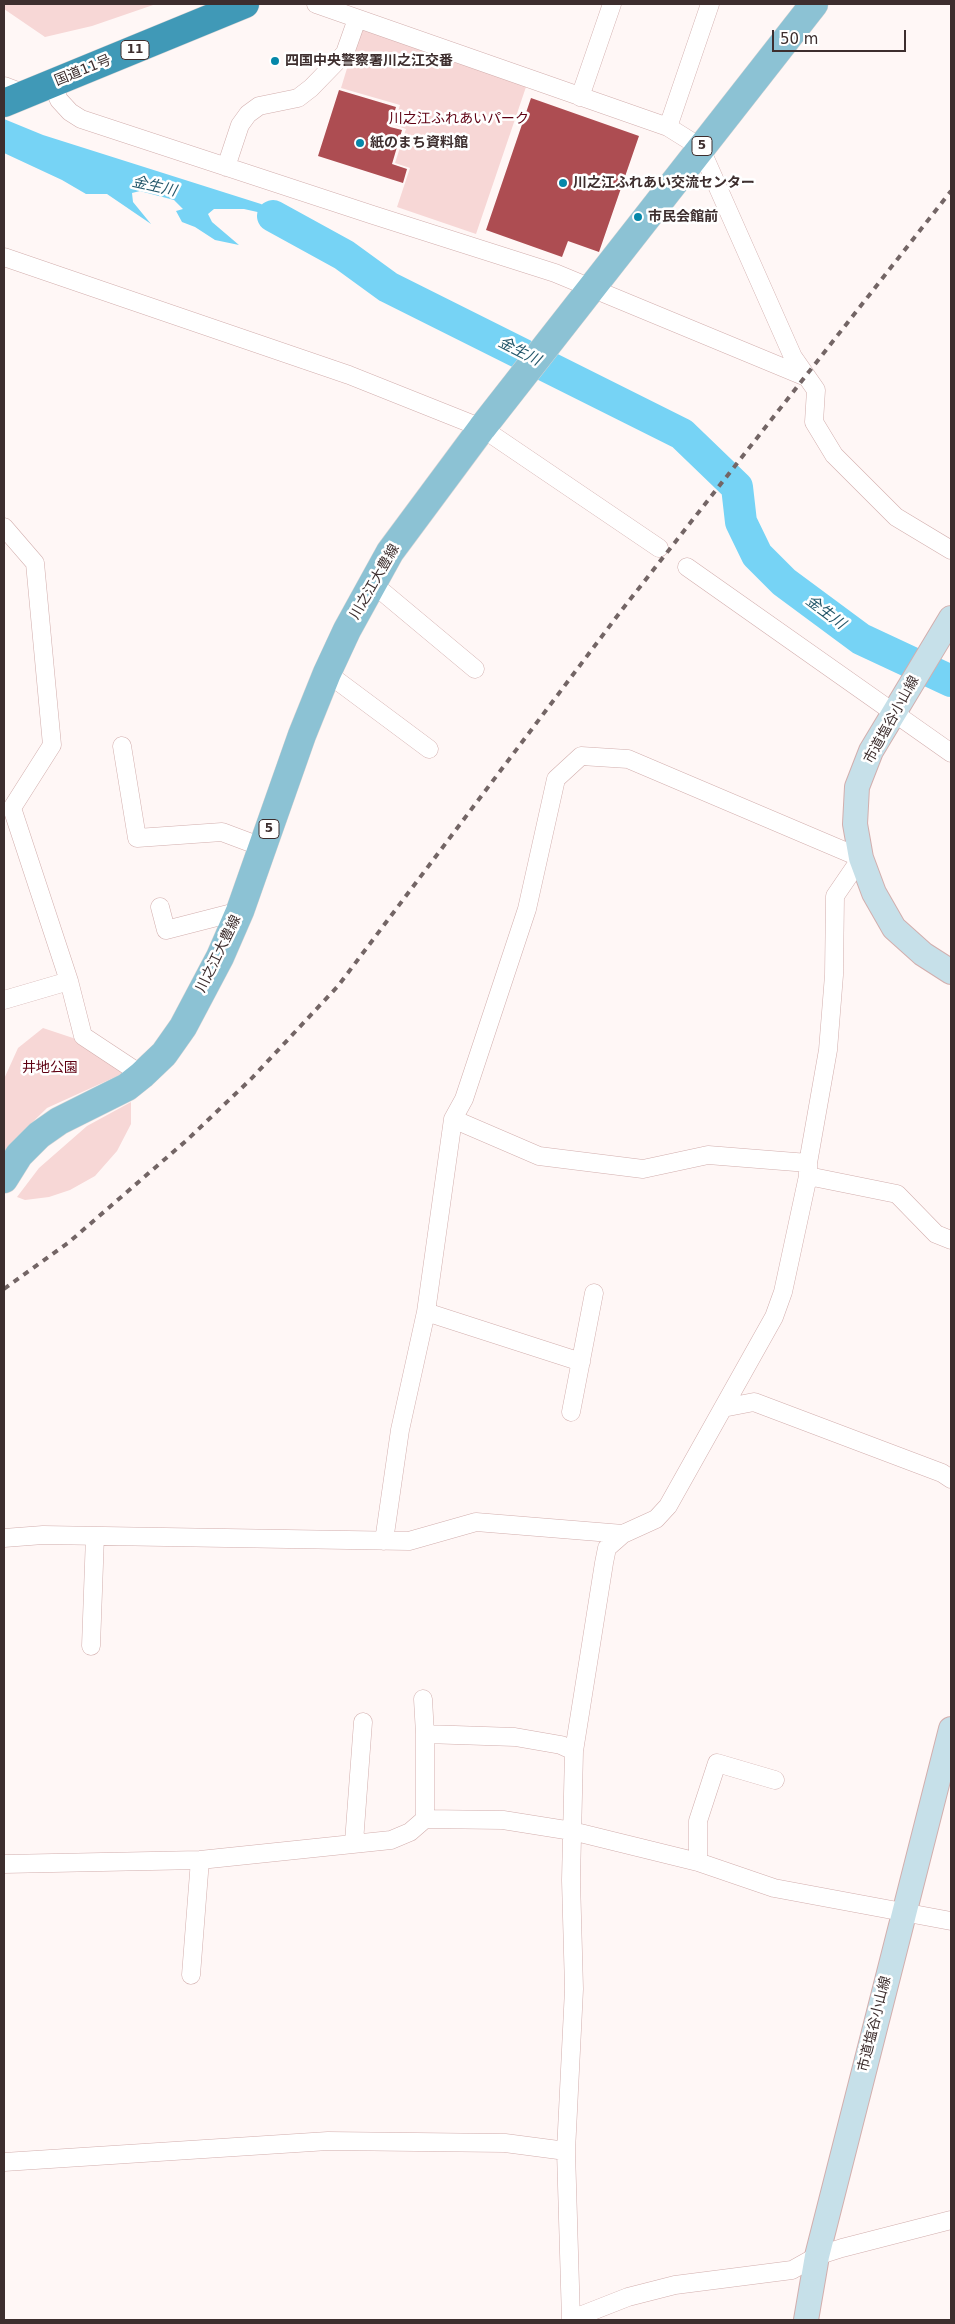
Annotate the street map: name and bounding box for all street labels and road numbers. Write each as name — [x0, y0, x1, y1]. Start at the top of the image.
road number: 11 — [121, 40, 149, 60]
street label: 国道11号 — [52, 52, 114, 90]
road number: 5 — [692, 136, 712, 156]
street label: 川之江大豊線 — [347, 541, 403, 623]
street label: 市道塩谷小山線 — [861, 673, 923, 767]
road number: 5 — [259, 820, 279, 839]
street label: 川之江大豊線 — [193, 913, 245, 995]
street label: 市道塩谷小山線 — [855, 1974, 895, 2074]

